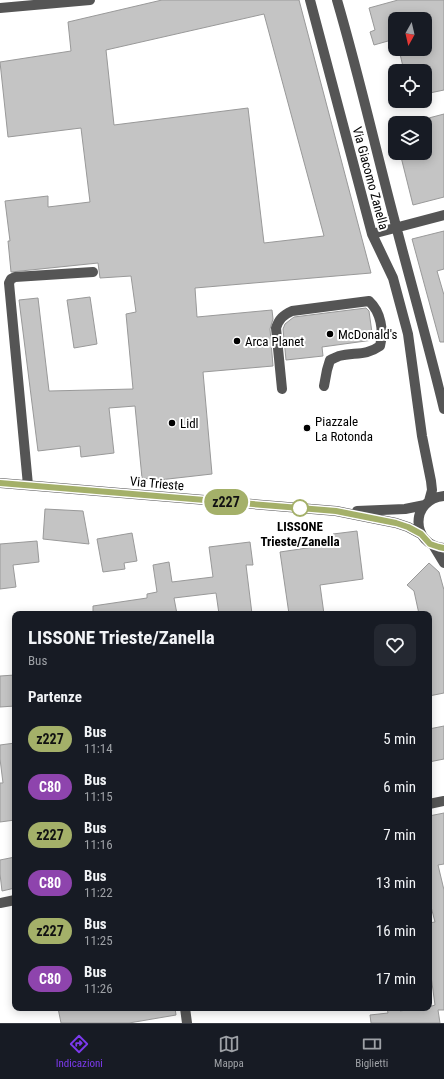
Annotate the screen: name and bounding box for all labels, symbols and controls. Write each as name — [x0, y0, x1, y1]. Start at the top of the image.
north arrow — [388, 12, 432, 56]
map controls — [388, 12, 432, 160]
button: locate — [388, 64, 432, 108]
button: layers — [388, 116, 432, 160]
street label: Via Giacomo Zanella — [350, 125, 391, 231]
place label: McDonald's — [338, 327, 397, 342]
marker: McDonald's — [325, 329, 335, 339]
place label: Arca Planet — [245, 334, 304, 349]
marker: Arca Planet — [232, 336, 242, 346]
place label: Piazzale La Rotonda — [315, 414, 373, 444]
place label: Lidl — [180, 416, 199, 431]
marker: Lidl — [167, 418, 177, 428]
marker: Piazzale La Rotonda — [302, 423, 312, 433]
street label: Via Trieste — [129, 474, 185, 493]
line badge: z227 — [198, 489, 254, 515]
text: z227 — [212, 494, 240, 510]
marker: LISSONE Trieste/Zanella — [291, 499, 309, 517]
place label: LISSONE Trieste/Zanella — [260, 519, 340, 549]
button: heart — [374, 624, 416, 666]
text: LISSONE Trieste/Zanella — [28, 626, 215, 649]
text: Bus — [28, 653, 47, 668]
text: Partenze — [28, 688, 82, 706]
text: Bus — [84, 723, 107, 741]
text: 5 min — [383, 730, 416, 748]
text: z227 — [36, 731, 64, 747]
text: 11:14 — [84, 741, 113, 756]
text: Bus — [84, 771, 107, 789]
text: 6 min — [383, 778, 416, 796]
text: C80 — [39, 779, 61, 795]
text: 11:15 — [84, 789, 113, 804]
text: Bus — [84, 819, 107, 837]
text: 7 min — [383, 826, 416, 844]
text: z227 — [36, 827, 64, 843]
text: 11:16 — [84, 837, 113, 852]
text: Bus — [84, 867, 107, 885]
text: 13 min — [376, 874, 416, 892]
text: C80 — [39, 875, 61, 891]
text: 11:22 — [84, 885, 113, 900]
text: Bus — [84, 915, 107, 933]
text: 16 min — [376, 922, 416, 940]
text: z227 — [36, 923, 64, 939]
text: 11:25 — [84, 933, 113, 948]
text: Bus — [84, 963, 107, 981]
text: 17 min — [376, 970, 416, 988]
text: C80 — [39, 971, 61, 987]
text: 11:26 — [84, 981, 113, 996]
tab: Indicazioni — [56, 1033, 103, 1070]
tab: Mappa — [214, 1033, 244, 1070]
tab: Biglietti — [355, 1033, 388, 1070]

